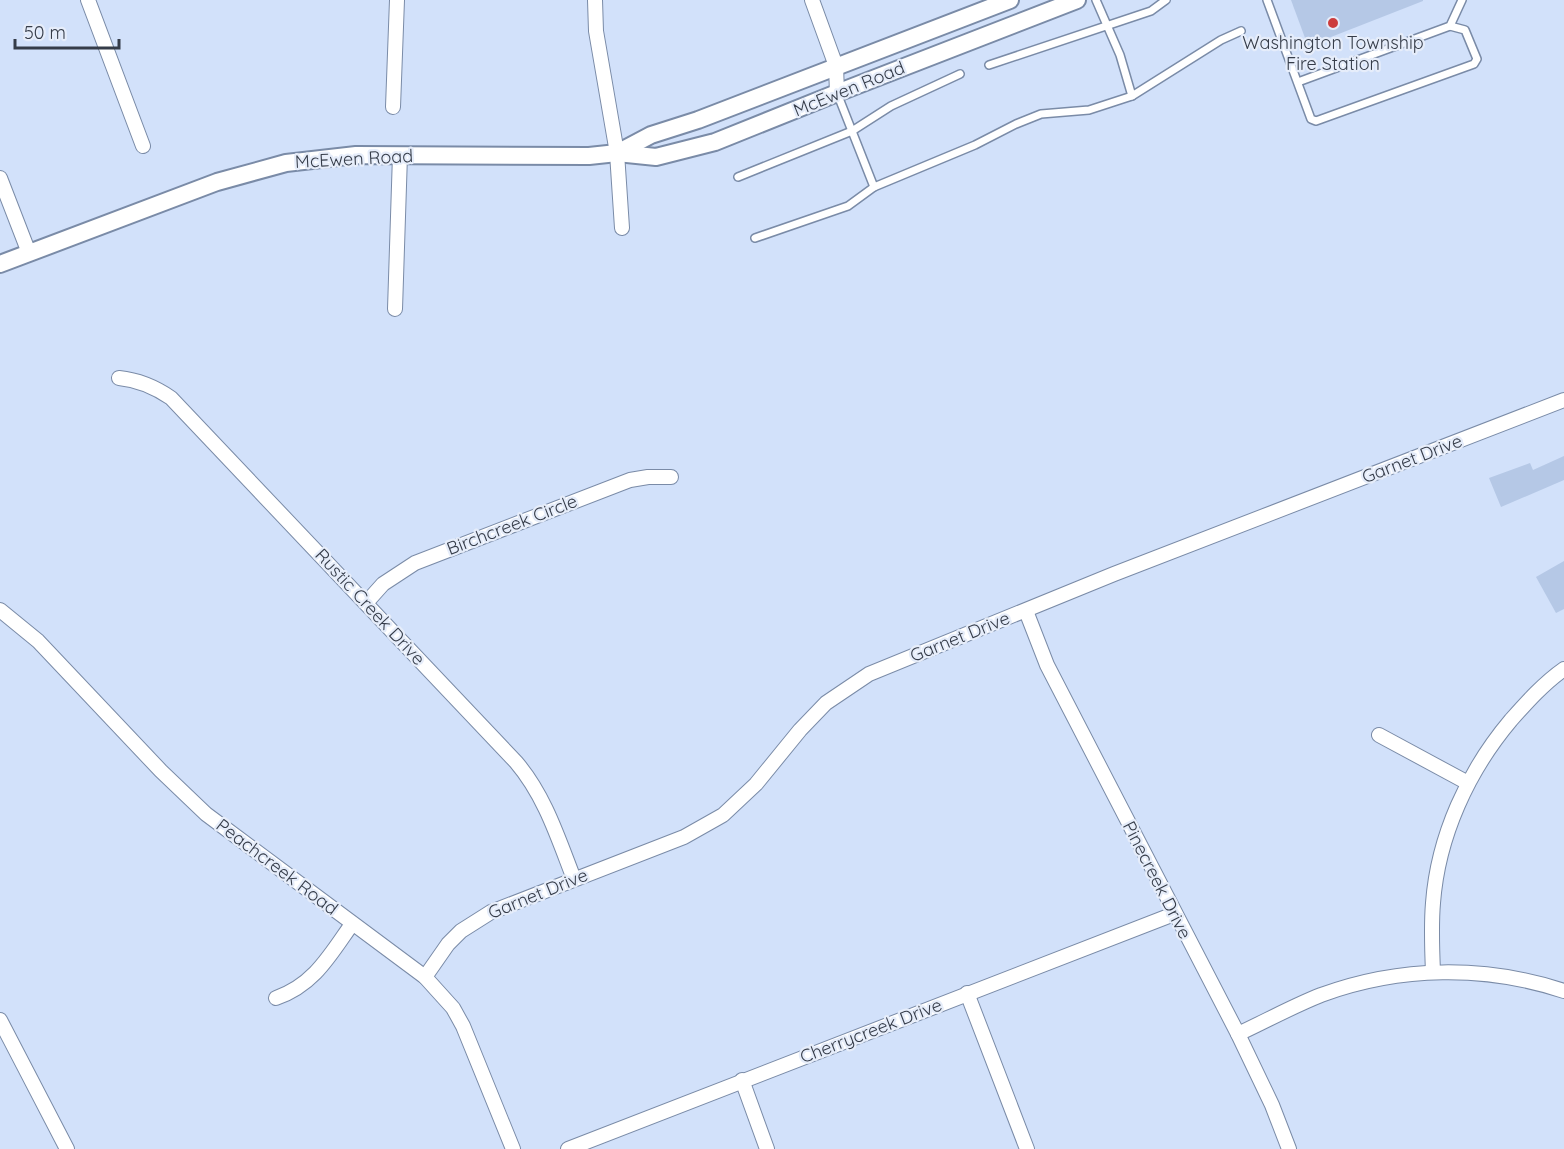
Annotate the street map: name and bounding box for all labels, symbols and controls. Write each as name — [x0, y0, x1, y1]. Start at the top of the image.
scale bar — [15, 12, 118, 50]
marker: Washington Township Fire Station — [1326, 16, 1340, 30]
text: 50 m — [24, 21, 66, 44]
place label: Washington Township Fire Station — [1242, 31, 1424, 75]
street label: McEwen Road — [790, 56, 908, 121]
street label: McEwen Road — [294, 144, 414, 173]
street label: Garnet Drive — [1358, 429, 1465, 488]
street label: Birchcreek Circle — [443, 489, 580, 560]
street label: Rustic Creek Drive — [310, 544, 430, 670]
street label: Garnet Drive — [907, 606, 1013, 667]
street label: Peachcreek Road — [212, 813, 343, 920]
street label: Pinecreek Drive — [1118, 817, 1197, 943]
street label: Garnet Drive — [485, 863, 591, 924]
street label: Cherrycreek Drive — [797, 993, 945, 1068]

